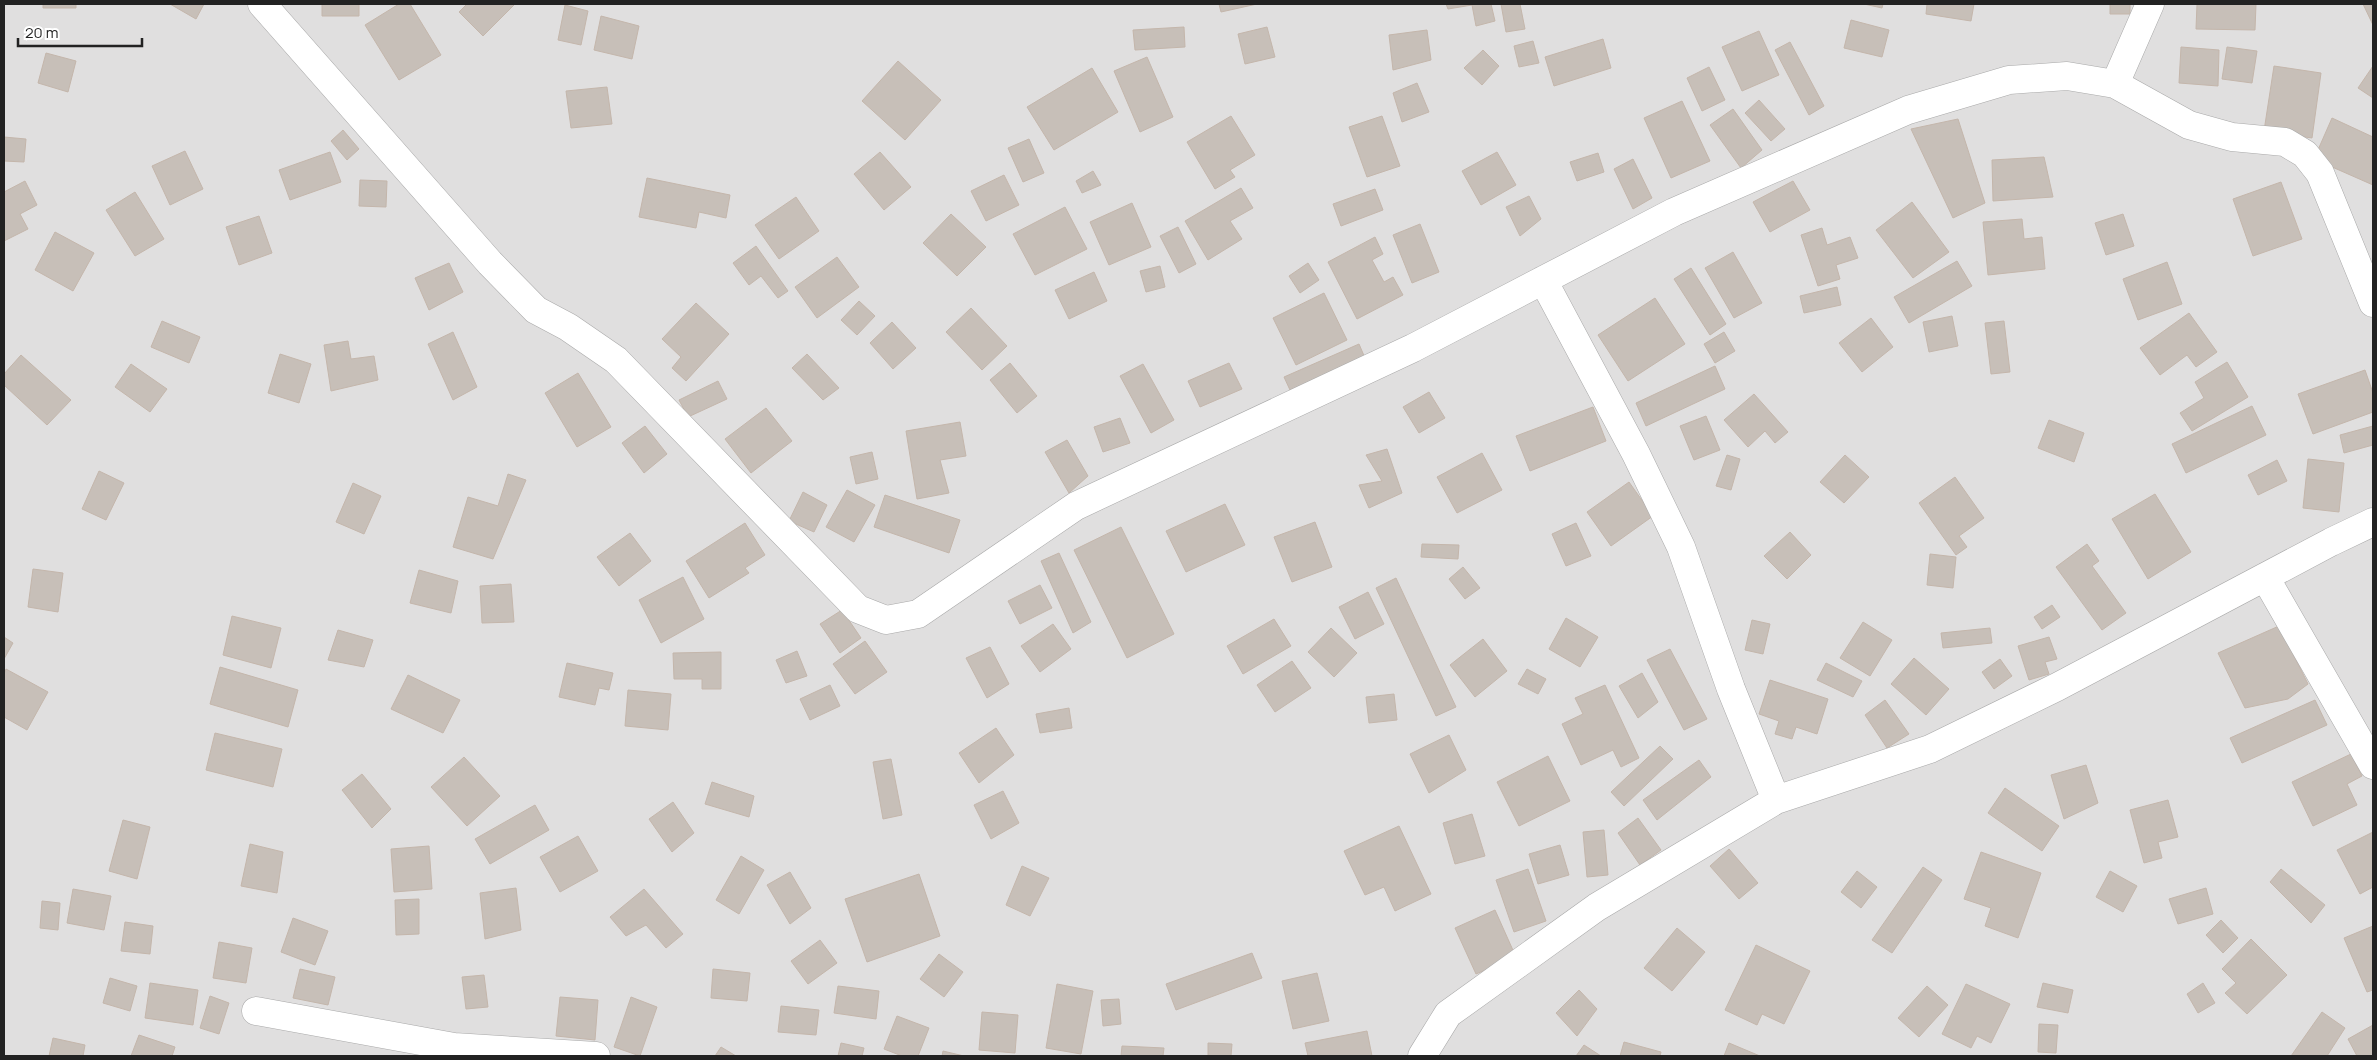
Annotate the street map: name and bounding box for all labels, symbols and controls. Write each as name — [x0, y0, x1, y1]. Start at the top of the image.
scale bar — [18, 15, 141, 47]
text: 20 m — [25, 22, 58, 43]

